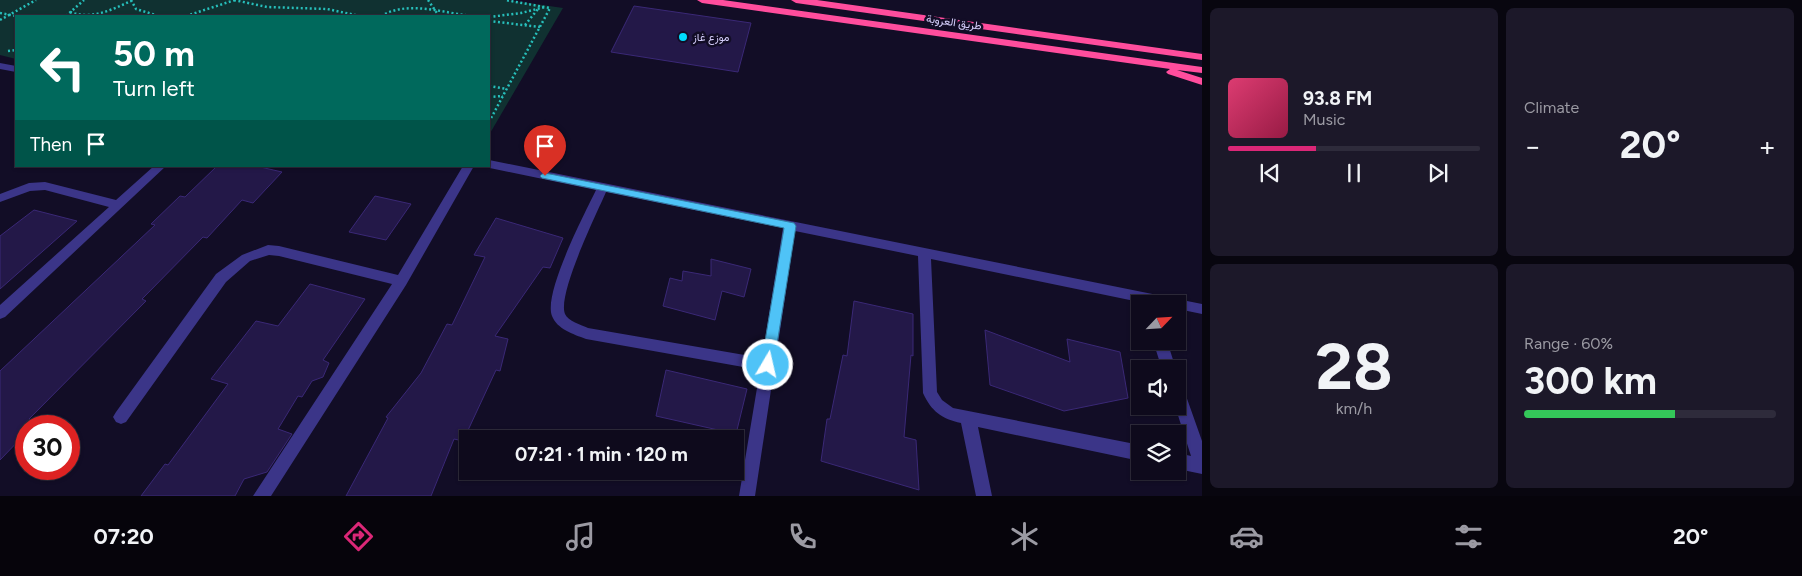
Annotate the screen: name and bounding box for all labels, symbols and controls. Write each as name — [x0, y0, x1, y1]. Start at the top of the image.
street label: طريق العروبة — [925, 12, 983, 33]
marker: موزع غاز — [677, 31, 689, 43]
place label: موزع غاز — [692, 31, 730, 45]
text: 50 m — [113, 33, 195, 75]
icon: left — [30, 35, 95, 100]
text: Turn left — [113, 75, 195, 102]
text: 93.8 FM — [1303, 87, 1372, 110]
text: Climate — [1524, 98, 1579, 117]
text: Music — [1303, 110, 1345, 129]
text: 20° — [1620, 122, 1681, 168]
pin — [524, 125, 566, 176]
text: − — [1524, 129, 1541, 163]
text: + — [1759, 129, 1776, 163]
icon: arrive — [82, 130, 110, 158]
icon: arrive — [531, 132, 559, 160]
text: Then — [30, 133, 72, 156]
icon: previous — [1256, 159, 1284, 187]
icon: pause — [1340, 159, 1368, 187]
icon: next — [1424, 159, 1452, 187]
north arrow — [1131, 295, 1186, 350]
map controls — [1131, 295, 1186, 480]
text: 28 — [1315, 327, 1393, 405]
text: Range · 60% — [1524, 334, 1613, 353]
position arrow — [741, 338, 793, 390]
text: 300 km — [1524, 358, 1657, 404]
button: sound — [1131, 360, 1186, 415]
text: km/h — [1336, 399, 1372, 418]
speed limit sign: 30 — [15, 415, 80, 480]
button: layers — [1131, 425, 1186, 480]
text: 07:21 · 1 min · 120 m — [515, 443, 688, 466]
icon: directions — [341, 519, 376, 554]
icon: music — [563, 519, 598, 554]
icon: phone — [785, 519, 820, 554]
icon: climate — [1007, 519, 1042, 554]
icon: car — [1229, 519, 1264, 554]
icon: filters — [1451, 519, 1486, 554]
text: 07:20 — [94, 523, 154, 550]
text: 20° — [1673, 523, 1708, 550]

